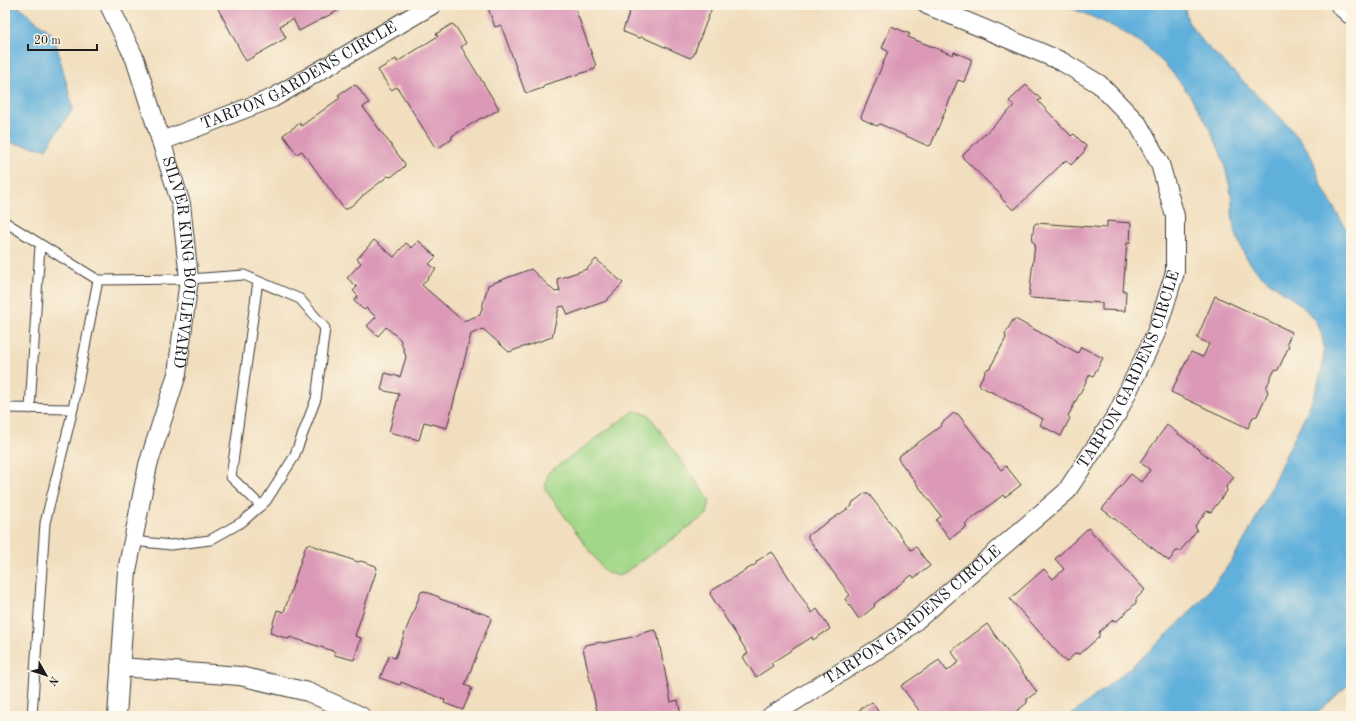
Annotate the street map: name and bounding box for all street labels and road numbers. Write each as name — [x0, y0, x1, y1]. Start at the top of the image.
street label: TARPON GARDENS CIRCLE — [199, 19, 400, 133]
street label: SILVER KING BOULEVARD — [158, 155, 197, 369]
street label: TARPON GARDENS CIRCLE — [1075, 269, 1183, 472]
street label: TARPON GARDENS CIRCLE — [821, 543, 1004, 688]

